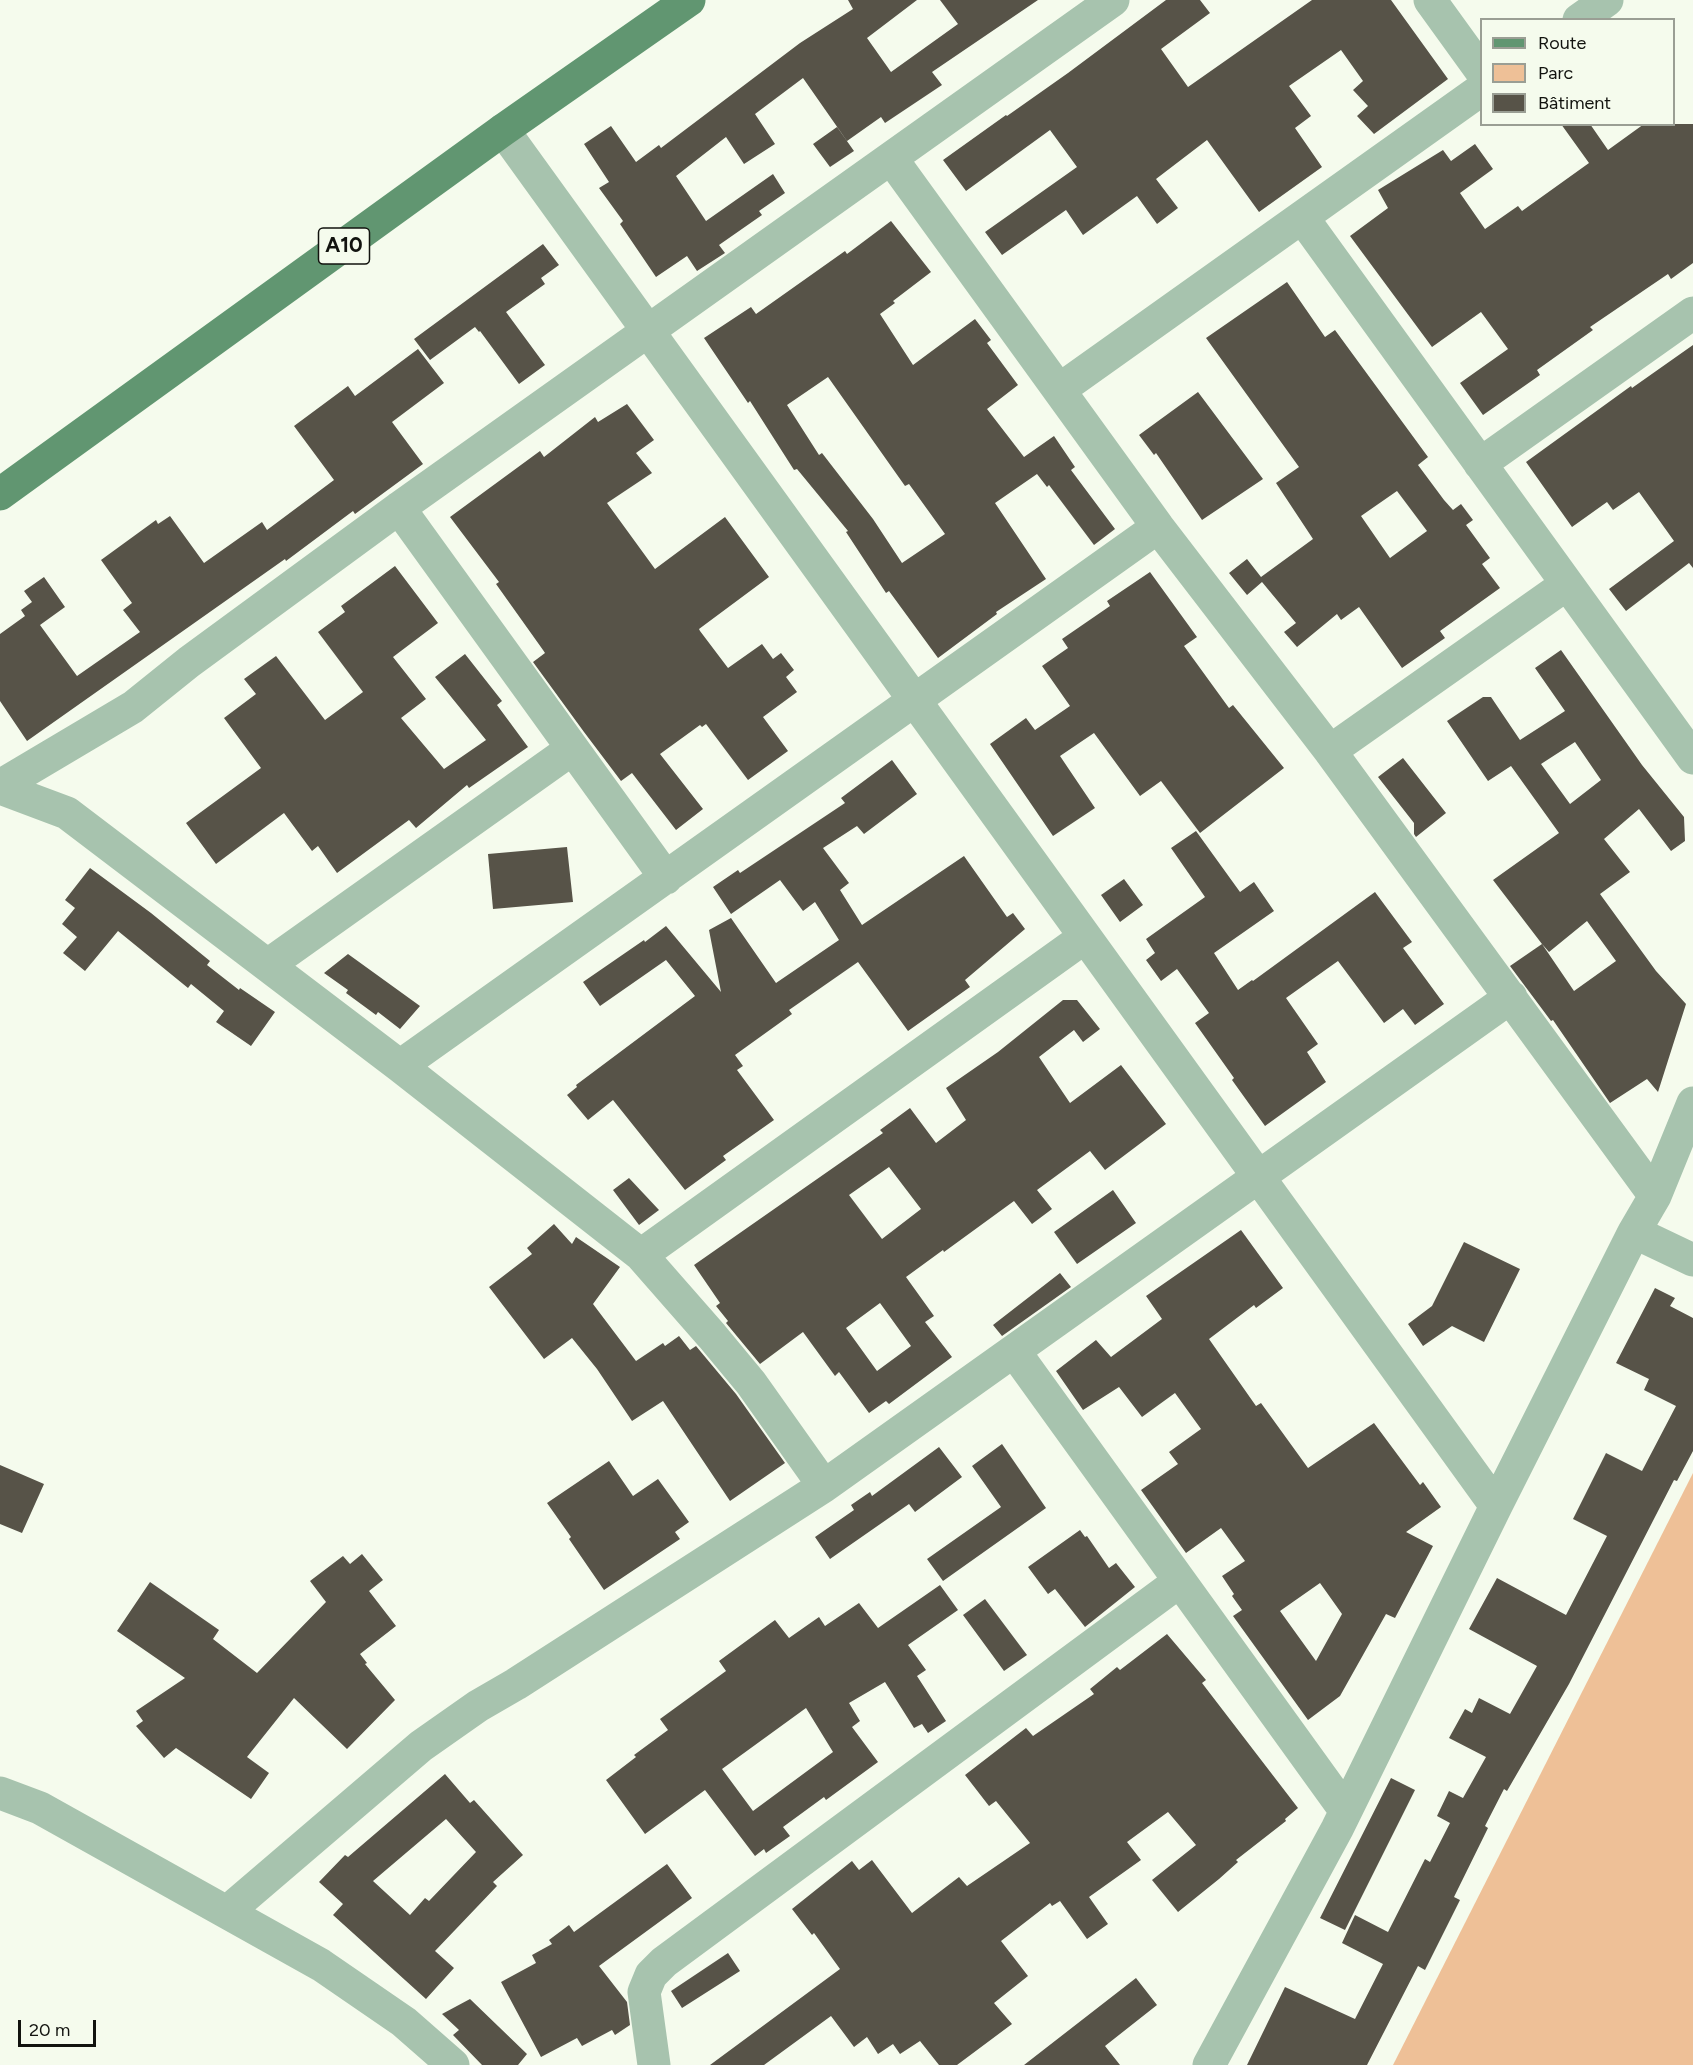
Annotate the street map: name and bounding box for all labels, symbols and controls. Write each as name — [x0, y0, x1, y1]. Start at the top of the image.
legend — [1480, 18, 1675, 126]
text: Route — [1538, 32, 1586, 54]
text: Parc — [1538, 62, 1573, 84]
text: Bâtiment — [1538, 92, 1611, 114]
road number: A10 — [318, 228, 370, 264]
scale bar — [21, 2008, 99, 2046]
text: 20 m — [29, 2019, 70, 2041]

